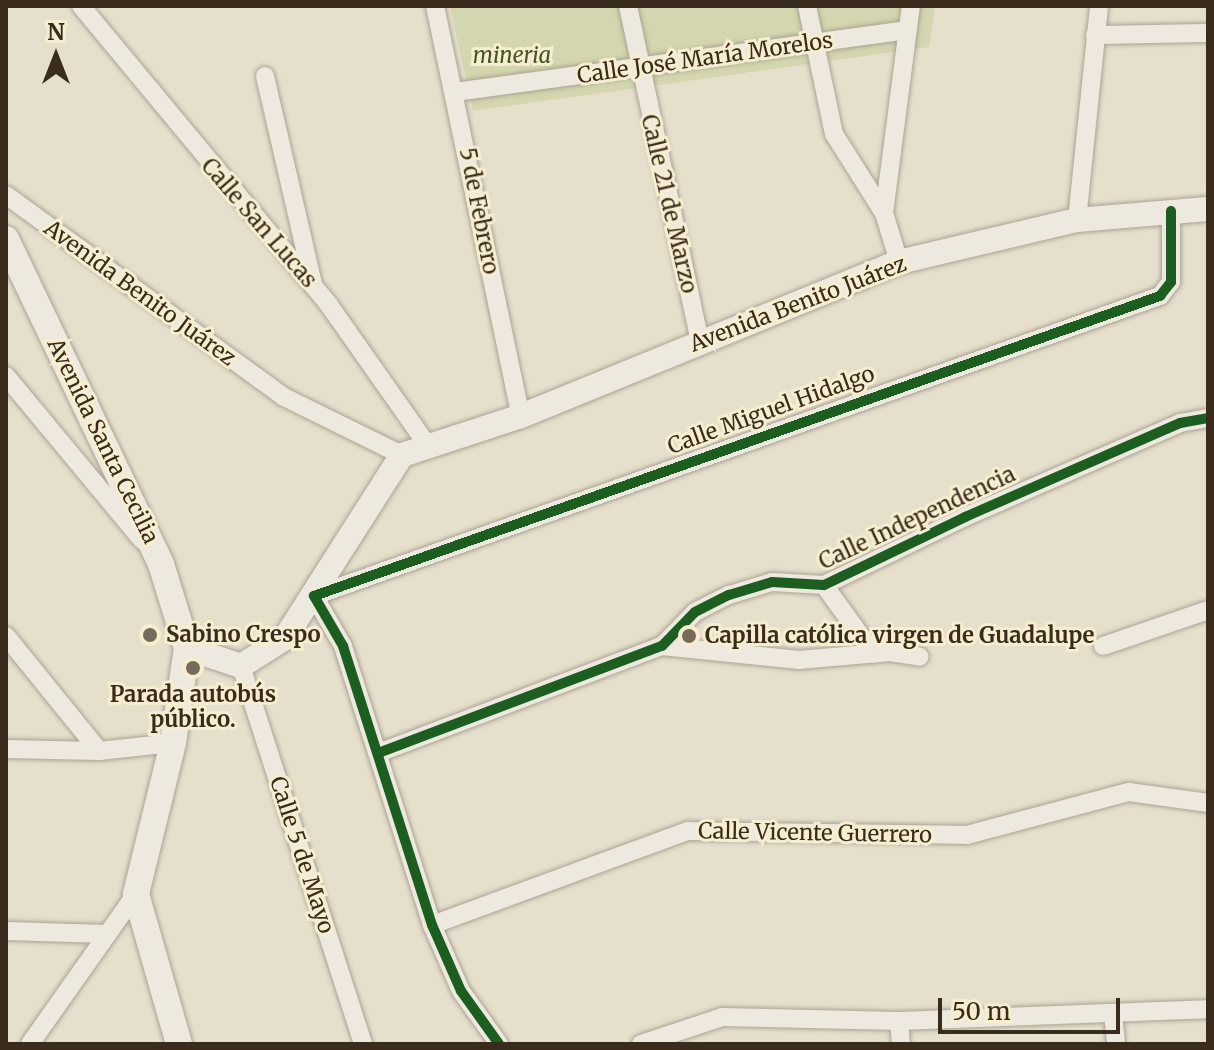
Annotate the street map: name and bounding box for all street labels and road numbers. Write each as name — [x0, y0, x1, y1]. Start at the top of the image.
street label: Calle José María Morelos — [575, 27, 835, 89]
street label: Calle 21 de Marzo — [636, 112, 702, 296]
street label: 5 de Febrero — [454, 146, 504, 276]
street label: Calle San Lucas — [196, 153, 322, 293]
street label: Avenida Benito Juárez — [39, 215, 241, 371]
street label: Avenida Benito Juárez — [686, 250, 910, 358]
street label: Avenida Santa Cecilia — [42, 334, 164, 548]
street label: Calle Miguel Hidalgo — [664, 360, 878, 460]
street label: Calle Independencia — [815, 461, 1019, 575]
street label: Calle 5 de Mayo — [264, 773, 340, 937]
street label: Calle Vicente Guerrero — [698, 818, 932, 848]

